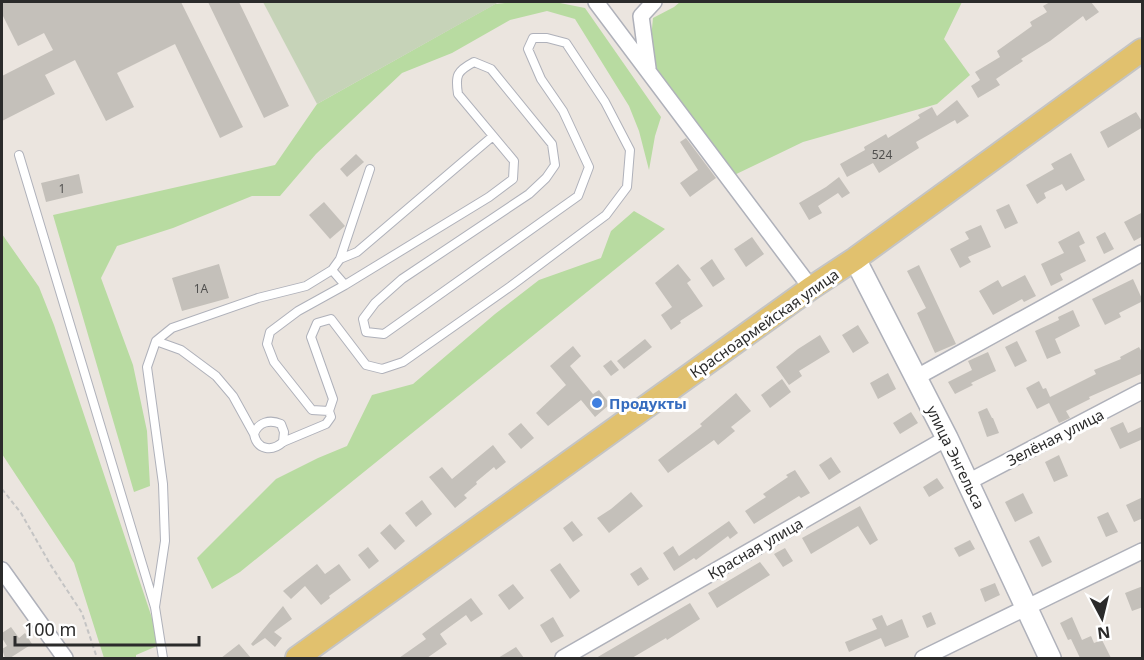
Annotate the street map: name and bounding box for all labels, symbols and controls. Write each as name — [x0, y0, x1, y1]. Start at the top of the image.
house number: 524 — [872, 146, 892, 163]
house number: 1 — [59, 180, 65, 197]
street label: Красноармейская улица — [686, 264, 842, 382]
house number: 1А — [194, 280, 209, 297]
place label: Продукты — [609, 393, 687, 413]
marker: Продукты — [590, 396, 604, 410]
street label: улица Энгельса — [922, 402, 990, 512]
street label: Зелёная улица — [1003, 404, 1107, 470]
street label: Красная улица — [704, 513, 806, 583]
north arrow — [1072, 588, 1132, 648]
scale bar — [15, 609, 200, 647]
text: 100 m — [24, 617, 76, 641]
text: N — [1096, 621, 1112, 645]

